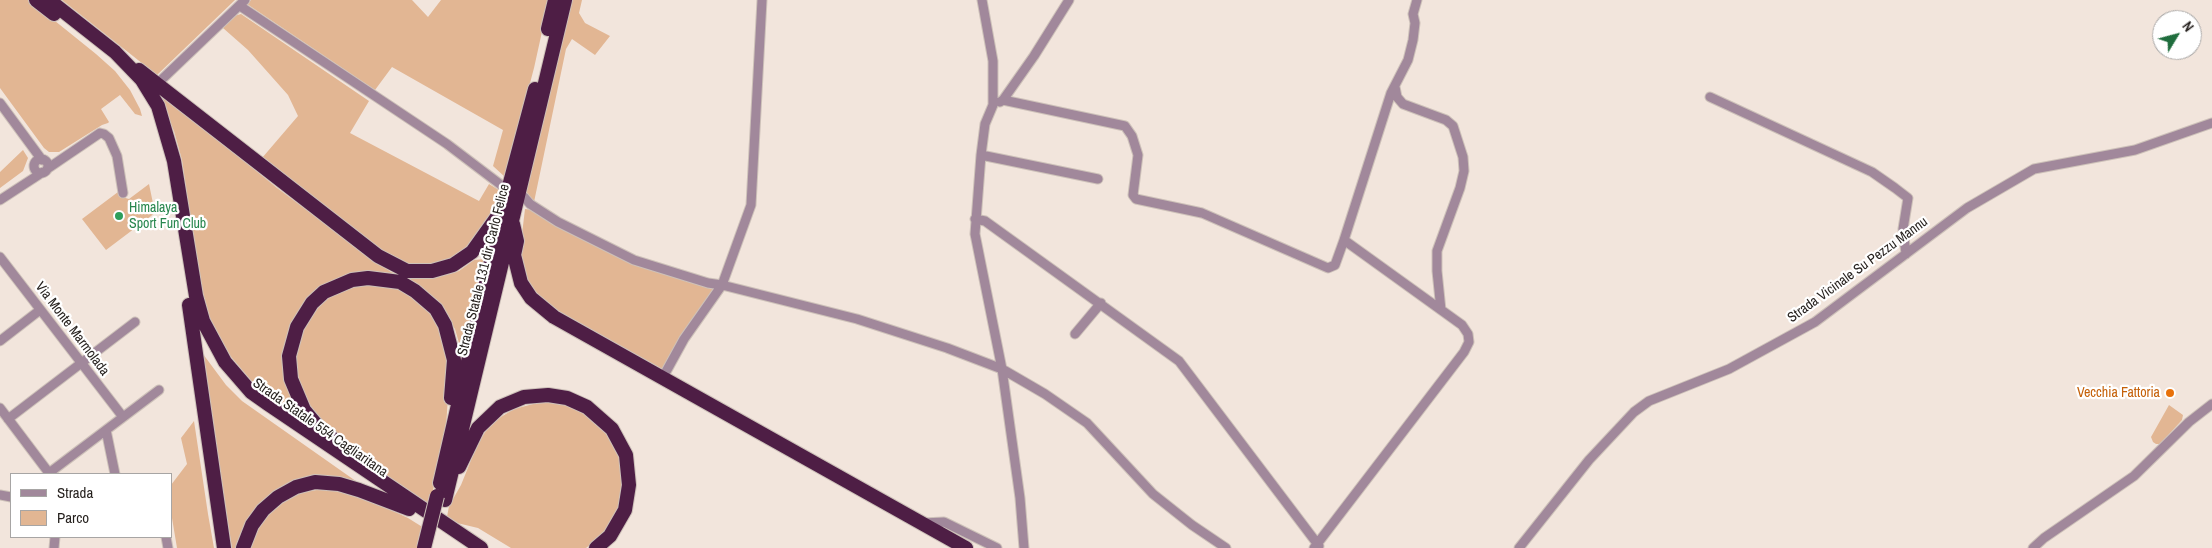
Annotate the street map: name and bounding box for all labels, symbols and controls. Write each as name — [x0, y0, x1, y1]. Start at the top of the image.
north arrow — [2152, 10, 2202, 60]
text: N — [2178, 18, 2198, 35]
street label: Strada Statale 131 dir Carlo Felice — [455, 182, 513, 358]
place label: Himalaya Sport Fun Club — [129, 200, 206, 232]
marker: Himalaya Sport Fun Club — [113, 210, 125, 222]
street label: Strada Vicinale Su Pezzu Mannu — [1785, 214, 1931, 326]
street label: Via Monte Marmolada — [31, 279, 113, 379]
street label: Strada Statale 554 Cagliaritana — [249, 375, 391, 481]
place label: Vecchia Fattoria — [2077, 385, 2160, 401]
marker: Vecchia Fattoria — [2164, 387, 2176, 399]
legend — [10, 473, 172, 538]
text: Strada — [57, 482, 93, 503]
text: Parco — [57, 507, 89, 528]

